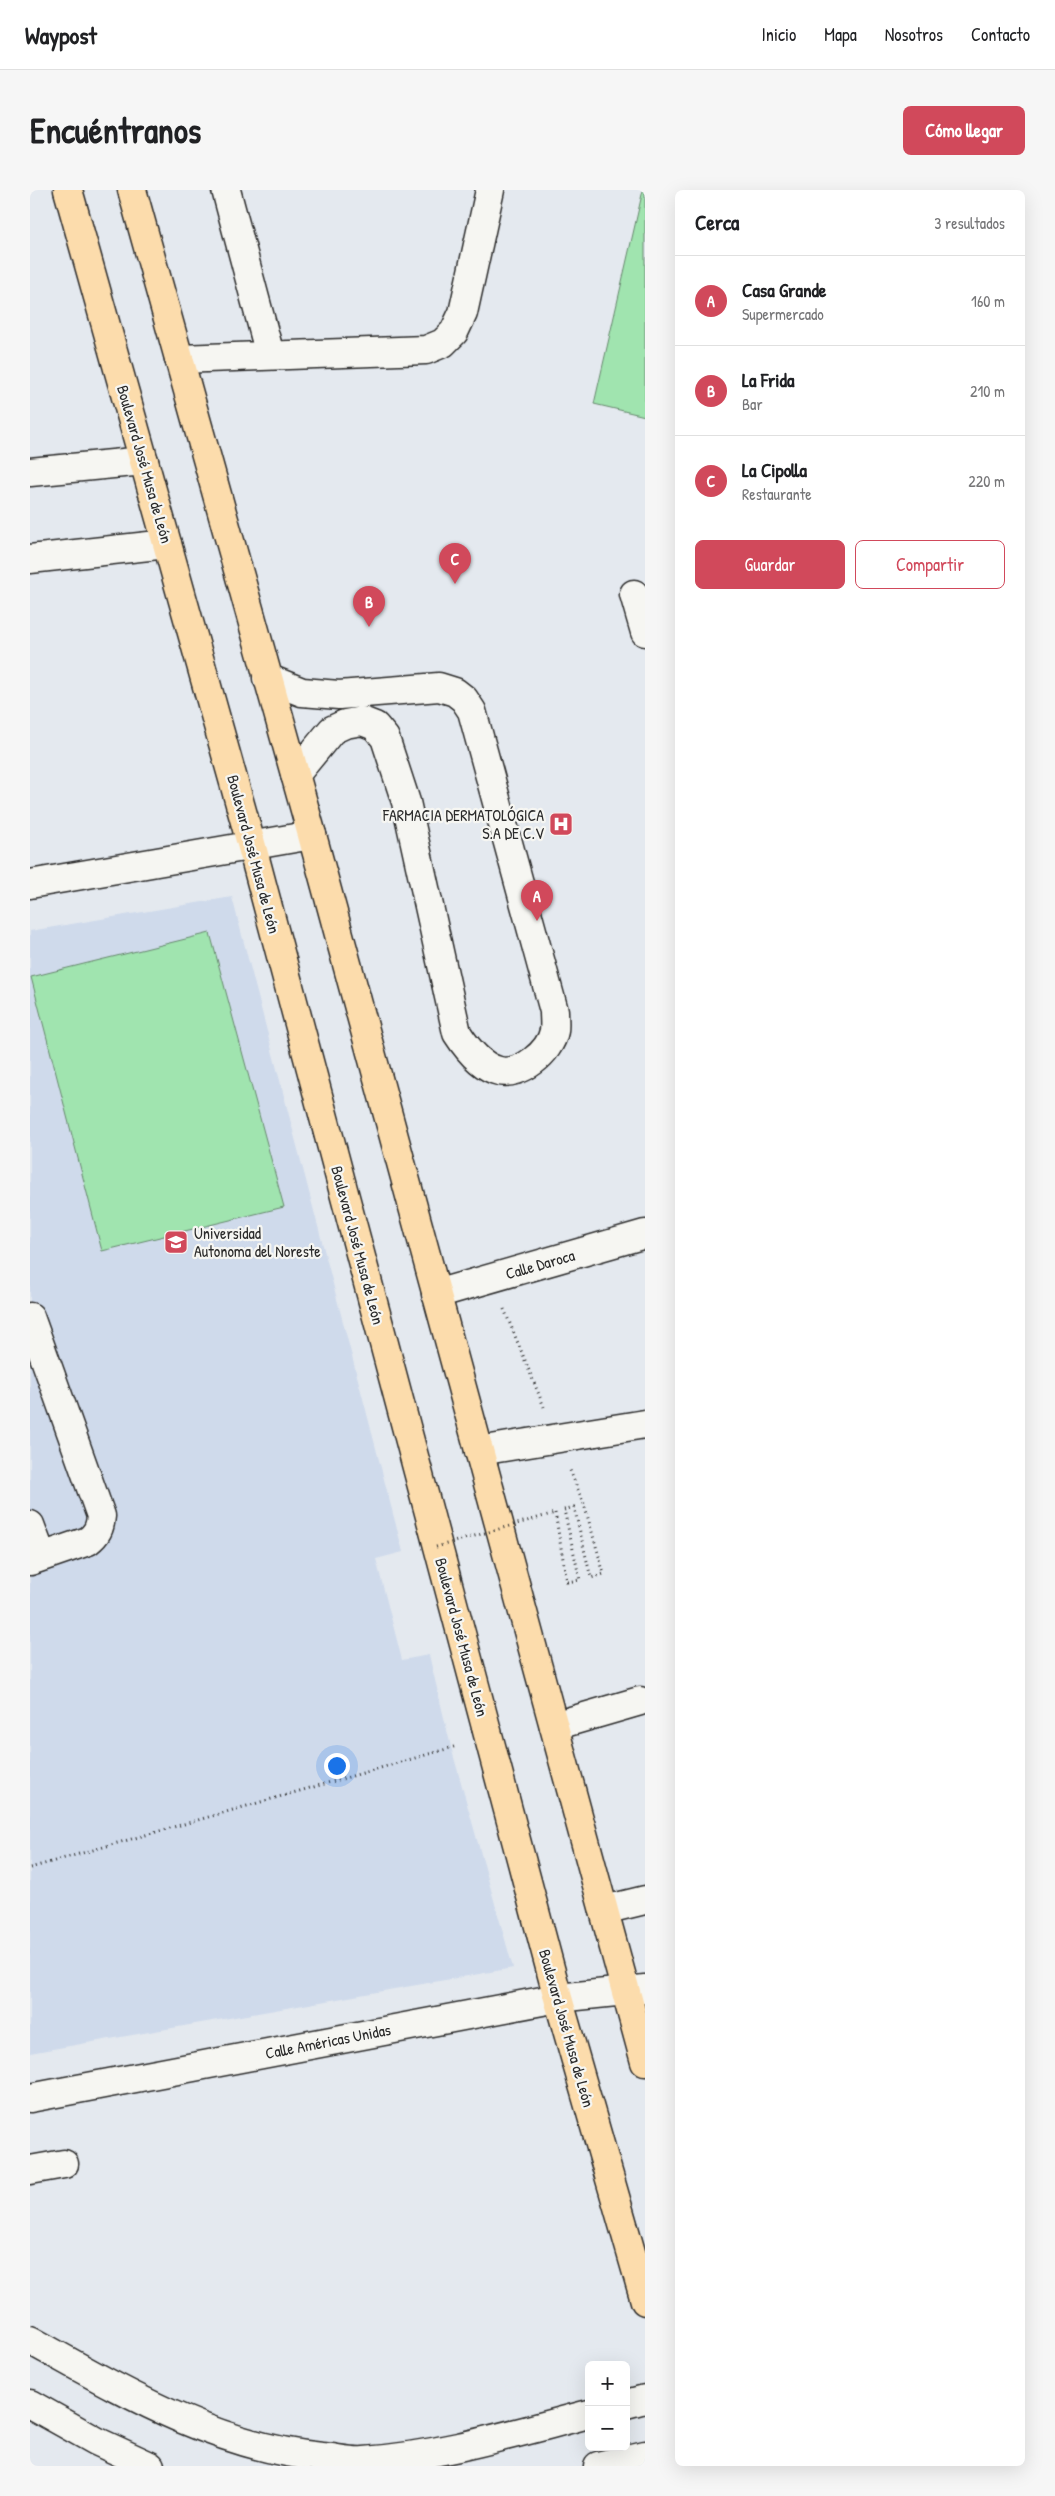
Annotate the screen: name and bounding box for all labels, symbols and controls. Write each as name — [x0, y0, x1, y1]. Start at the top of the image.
text: Waypost — [25, 19, 97, 51]
text: Inicio — [762, 22, 796, 47]
text: Mapa — [824, 22, 857, 47]
text: Nosotros — [885, 22, 943, 47]
text: Contacto — [971, 22, 1030, 47]
button: Cómo llegar — [903, 106, 1025, 155]
text: Encuéntranos — [30, 107, 201, 154]
text: Cerca — [695, 208, 739, 237]
text: 3 resultados — [934, 212, 1005, 234]
text: Casa Grande — [742, 277, 826, 303]
text: A — [707, 290, 715, 312]
text: 160 m — [971, 290, 1005, 312]
text: Supermercado — [742, 303, 824, 325]
text: La Frida — [742, 367, 794, 393]
text: B — [707, 380, 715, 402]
text: 210 m — [970, 380, 1005, 402]
street label: Boulevard José Musa de León — [112, 383, 178, 545]
text: Bar — [742, 393, 763, 415]
text: La Cipolla — [742, 457, 807, 483]
text: C — [707, 470, 715, 492]
text: 220 m — [968, 470, 1005, 492]
text: Restaurante — [742, 483, 812, 505]
button: Guardar — [695, 540, 845, 589]
button: Compartir — [855, 540, 1005, 589]
pin: C — [439, 543, 471, 584]
pin: B — [353, 586, 385, 627]
street label: Boulevard José Musa de León — [222, 772, 286, 936]
place label: FARMACIA DERMATOLÓGICA S.A DE C.V — [382, 804, 544, 844]
hospital icon: FARMACIA DERMATOLÓGICA S.A DE C.V — [548, 811, 574, 837]
pin: A — [521, 880, 553, 921]
street label: Boulevard José Musa de León — [326, 1163, 390, 1327]
place label: Universidad Autonoma del Noreste — [194, 1222, 321, 1262]
school or university icon: Universidad Autonoma del Noreste — [163, 1229, 189, 1255]
street label: Calle Daroca — [503, 1244, 577, 1284]
street label: Boulevard José Musa de León — [430, 1555, 494, 1719]
your location — [324, 1753, 350, 1779]
street label: Boulevard José Musa de León — [534, 1947, 600, 2109]
street label: Calle Américas Unidas — [263, 2018, 393, 2064]
map controls — [585, 2361, 630, 2451]
button: + — [585, 2361, 630, 2406]
button: − — [585, 2406, 630, 2451]

